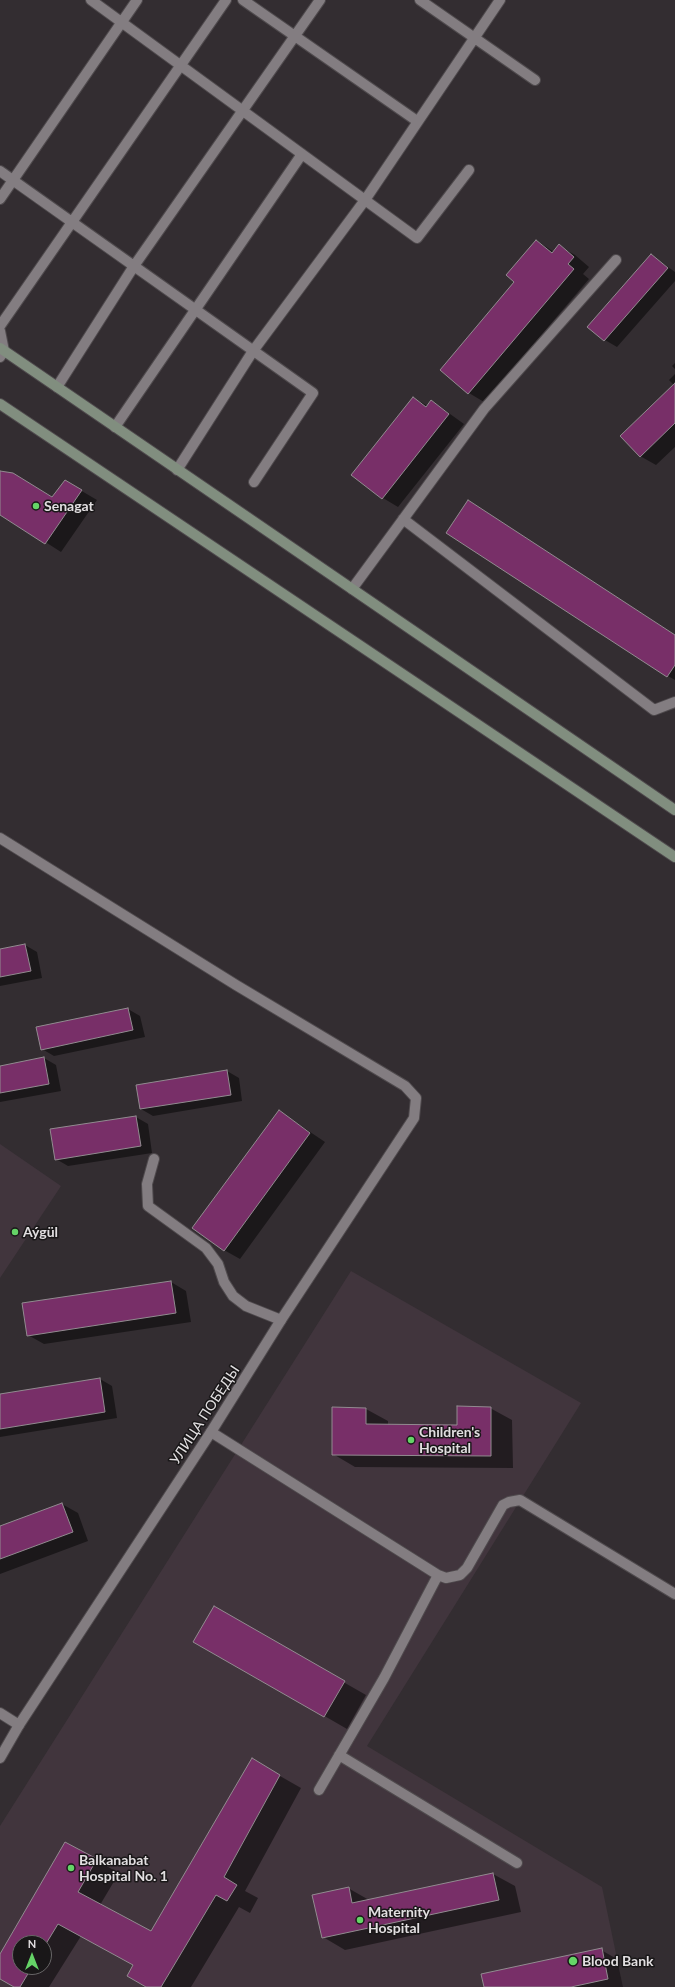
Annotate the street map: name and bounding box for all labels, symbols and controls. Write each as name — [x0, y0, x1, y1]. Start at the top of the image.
place label: Senagat — [44, 498, 94, 514]
marker: Senagat — [31, 501, 41, 511]
place label: Aýgül — [23, 1224, 58, 1240]
marker: Aýgül — [10, 1227, 20, 1237]
street label: УЛИЦА ПОБЕДЫ — [167, 1362, 243, 1468]
place label: Children's Hospital — [419, 1424, 480, 1456]
marker: Children's Hospital — [406, 1435, 416, 1445]
place label: Balkanabat Hospital No. 1 — [79, 1852, 168, 1884]
marker: Balkanabat Hospital No. 1 — [66, 1863, 76, 1873]
place label: Maternity Hospital — [368, 1904, 430, 1936]
marker: Maternity Hospital — [355, 1915, 365, 1925]
north arrow — [12, 1935, 52, 1975]
text: N — [28, 1937, 36, 1950]
place label: Blood Bank — [582, 1953, 654, 1969]
marker: Blood Bank — [567, 1955, 579, 1967]

